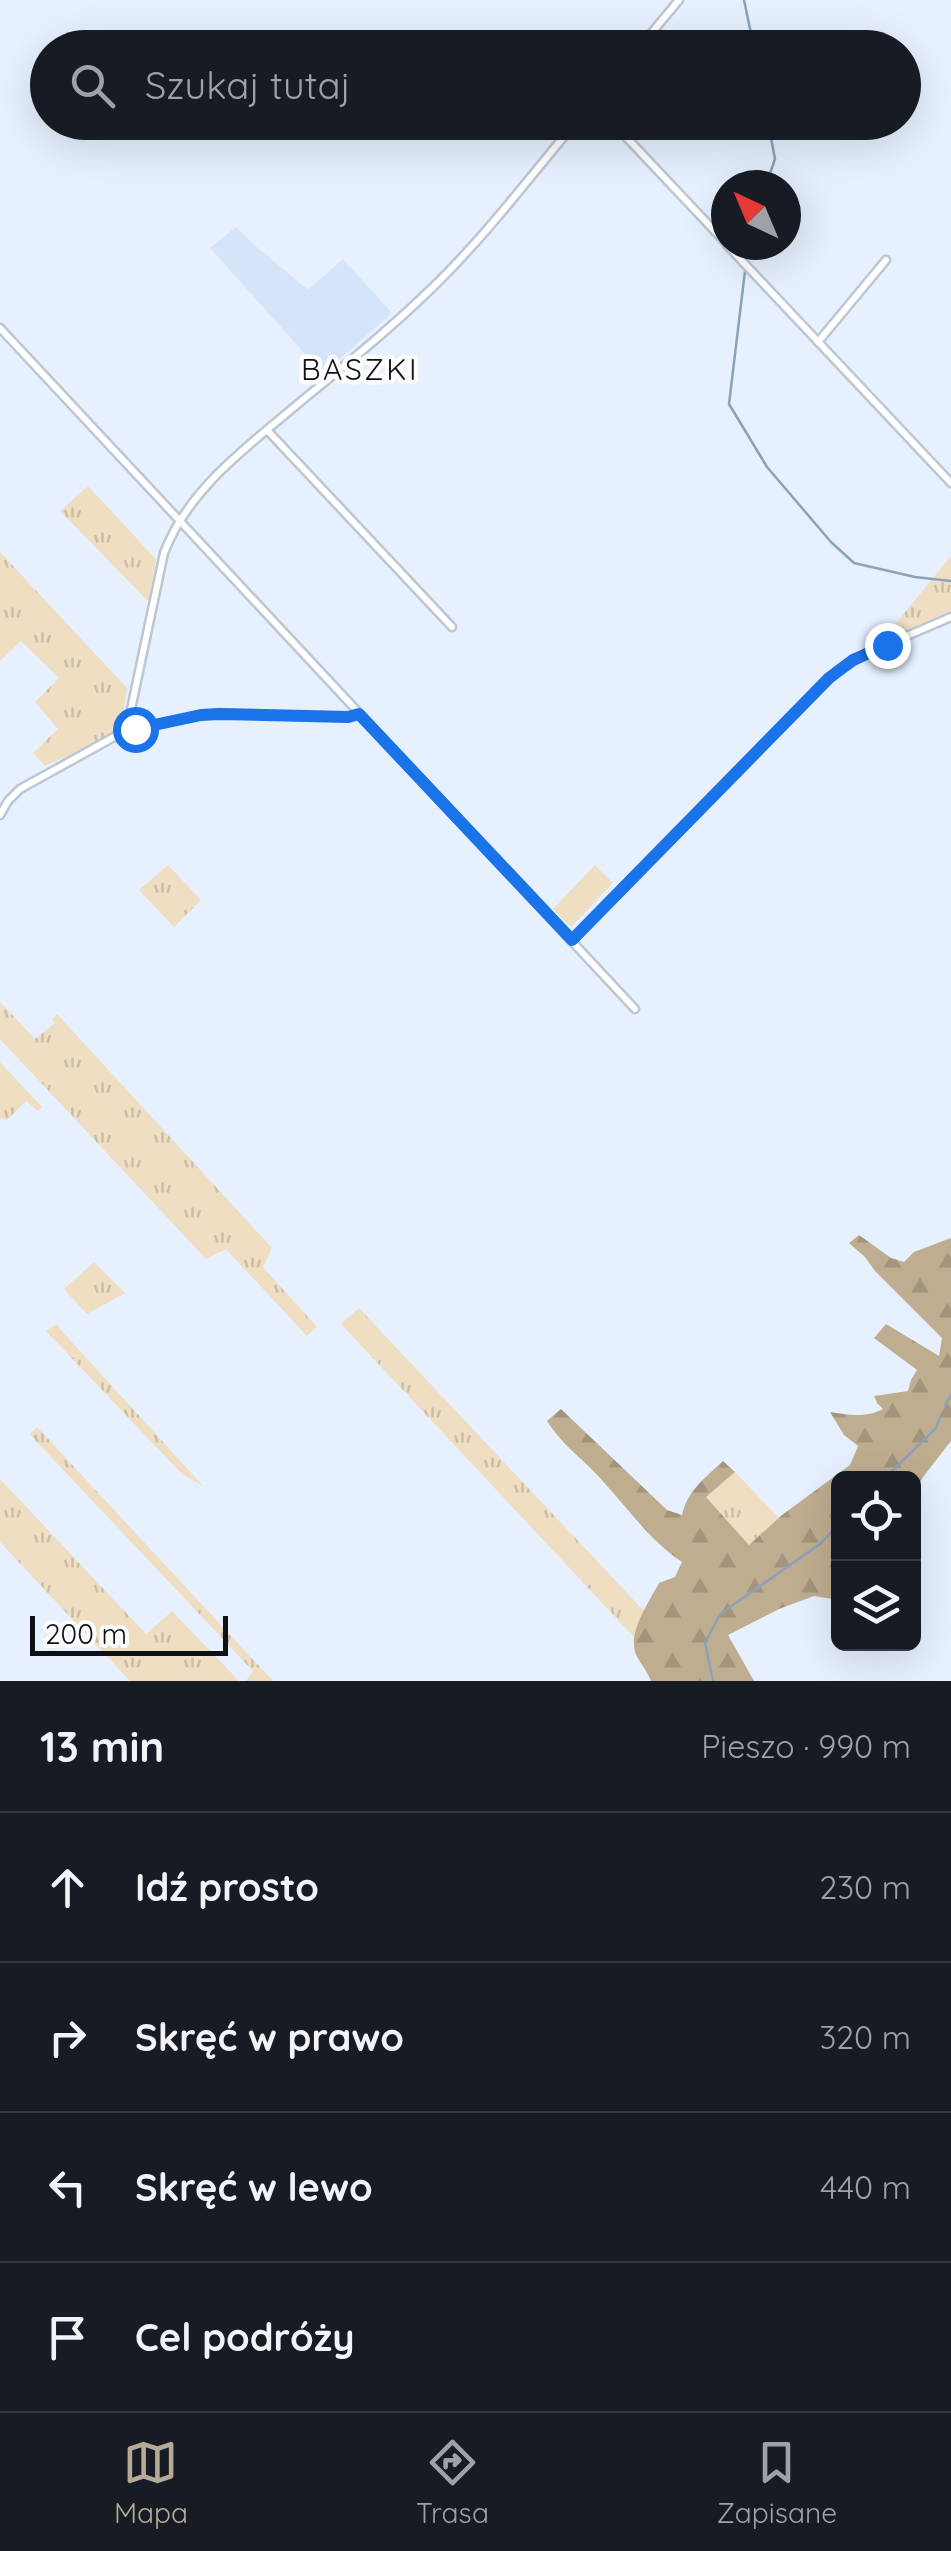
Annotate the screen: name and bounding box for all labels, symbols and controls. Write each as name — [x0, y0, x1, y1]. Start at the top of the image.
search box — [30, 30, 921, 140]
icon: search — [65, 58, 120, 113]
text: Szukaj tutaj — [145, 61, 351, 109]
north arrow — [711, 170, 801, 260]
district label: BASZKI — [301, 350, 419, 388]
route end — [865, 623, 911, 669]
route start — [113, 707, 159, 753]
map controls — [831, 1471, 921, 1651]
button: locate — [831, 1471, 921, 1561]
button: layers — [831, 1561, 921, 1651]
scale bar — [30, 1611, 228, 1656]
text: 200 m — [45, 1616, 127, 1651]
text: 13 min — [40, 1720, 164, 1773]
text: Pieszo · 990 m — [701, 1726, 911, 1766]
icon: ahead — [40, 1860, 95, 1915]
text: Idź prosto — [135, 1863, 319, 1911]
text: 230 m — [820, 1867, 911, 1907]
icon: right — [40, 2010, 95, 2065]
text: Skręć w prawo — [135, 2013, 404, 2061]
text: 320 m — [820, 2017, 911, 2057]
icon: left — [40, 2160, 95, 2215]
text: Skręć w lewo — [135, 2163, 373, 2211]
text: 440 m — [820, 2167, 911, 2207]
icon: arrive — [40, 2310, 95, 2365]
text: Cel podróży — [135, 2313, 355, 2361]
tab: Mapa — [114, 2435, 188, 2530]
tab: Trasa — [416, 2435, 489, 2530]
tab: Zapisane — [717, 2435, 837, 2530]

